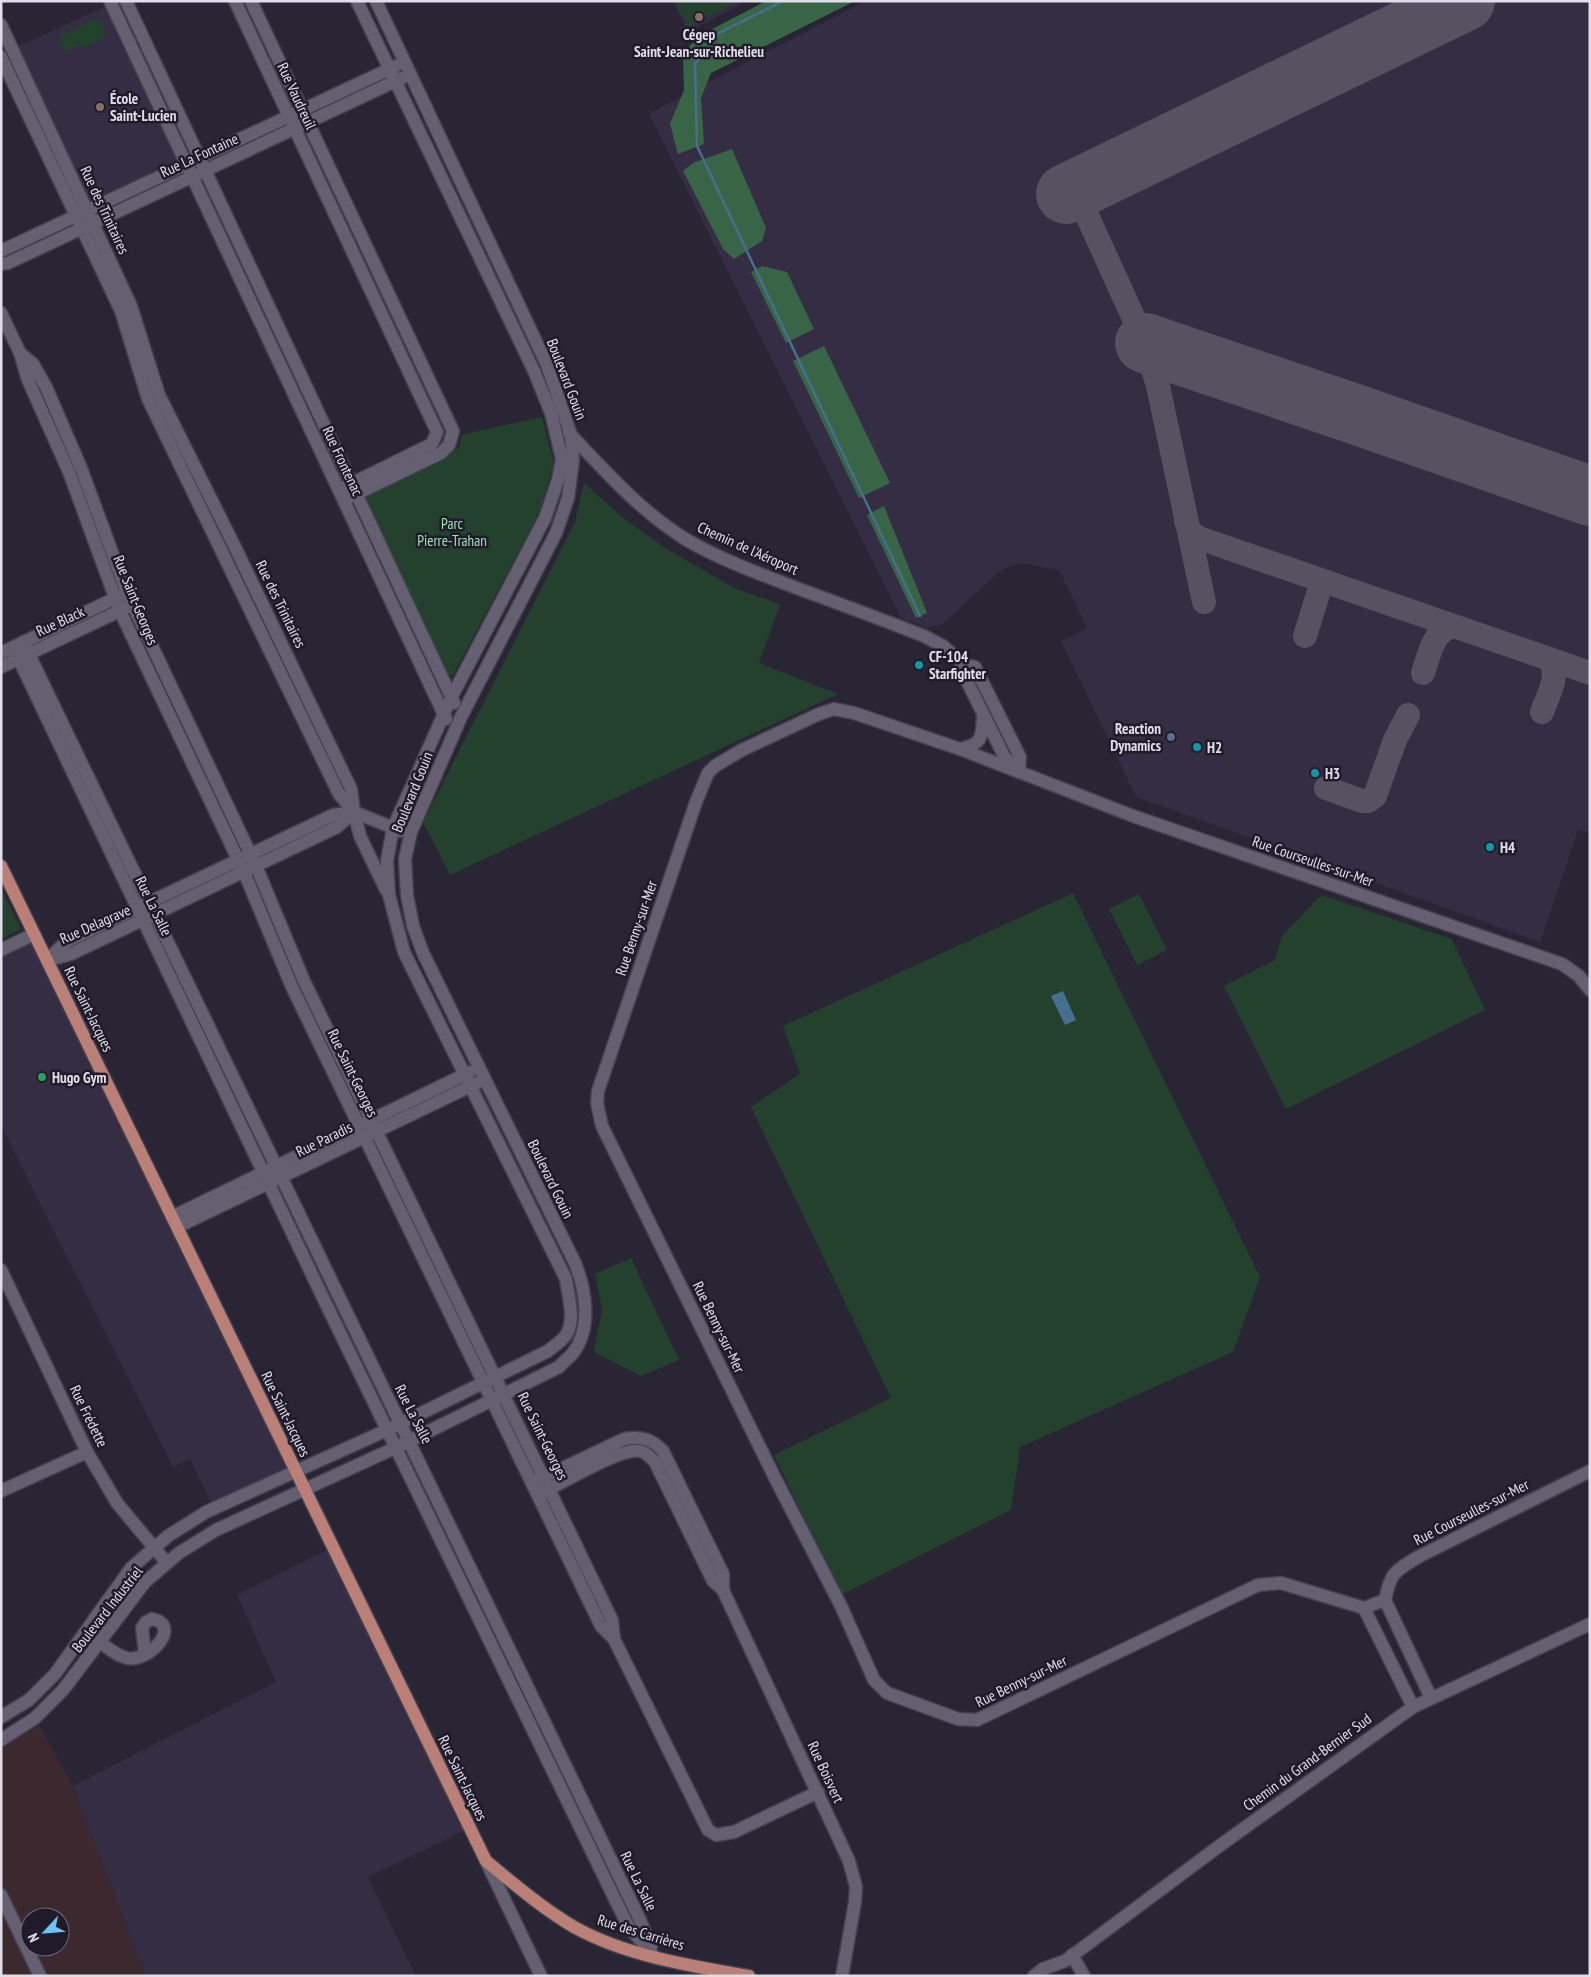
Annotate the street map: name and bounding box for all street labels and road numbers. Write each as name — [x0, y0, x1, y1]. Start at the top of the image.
street label: Rue Vaudreuil — [273, 60, 321, 133]
street label: Rue La Fontaine — [157, 129, 241, 181]
street label: Rue des Trinitaires — [76, 163, 134, 257]
street label: Boulevard Gouin — [543, 336, 591, 422]
street label: Rue Frontenac — [319, 423, 368, 499]
street label: Chemin de l'Aéroport — [695, 517, 801, 579]
street label: Rue Saint-Georges — [109, 552, 163, 648]
street label: Rue des Trinitaires — [252, 557, 310, 651]
street label: Rue Black — [33, 602, 87, 640]
street label: Boulevard Gouin — [387, 749, 437, 835]
street label: Rue Courseulles-sur-Mer — [1250, 831, 1377, 891]
street label: Rue La Salle — [131, 873, 177, 939]
street label: Rue Benny-sur-Mer — [611, 877, 661, 978]
street label: Rue Delagrave — [57, 900, 133, 948]
street label: Rue Saint-Jacques — [60, 963, 118, 1055]
street label: Rue Saint-Georges — [324, 1026, 382, 1120]
street label: Rue Paradis — [293, 1117, 355, 1161]
street label: Boulevard Gouin — [524, 1136, 578, 1222]
street label: Rue Benny-sur-Mer — [689, 1278, 750, 1377]
street label: Rue Saint-Jacques — [257, 1368, 315, 1460]
street label: Rue La Salle — [391, 1381, 437, 1447]
street label: Rue Frédette — [66, 1382, 112, 1450]
street label: Rue Saint-Georges — [514, 1389, 572, 1483]
street label: Rue Courseulles-sur-Mer — [1410, 1474, 1533, 1549]
street label: Boulevard Industriel — [67, 1562, 147, 1656]
street label: Rue Benny-sur-Mer — [972, 1650, 1071, 1711]
street label: Chemin du Grand-Bernier Sud — [1239, 1709, 1375, 1815]
street label: Rue Saint-Jacques — [434, 1732, 492, 1824]
street label: Rue Boisvert — [804, 1738, 848, 1806]
street label: Rue La Salle — [616, 1848, 662, 1914]
street label: Rue des Carrières — [595, 1910, 687, 1954]

